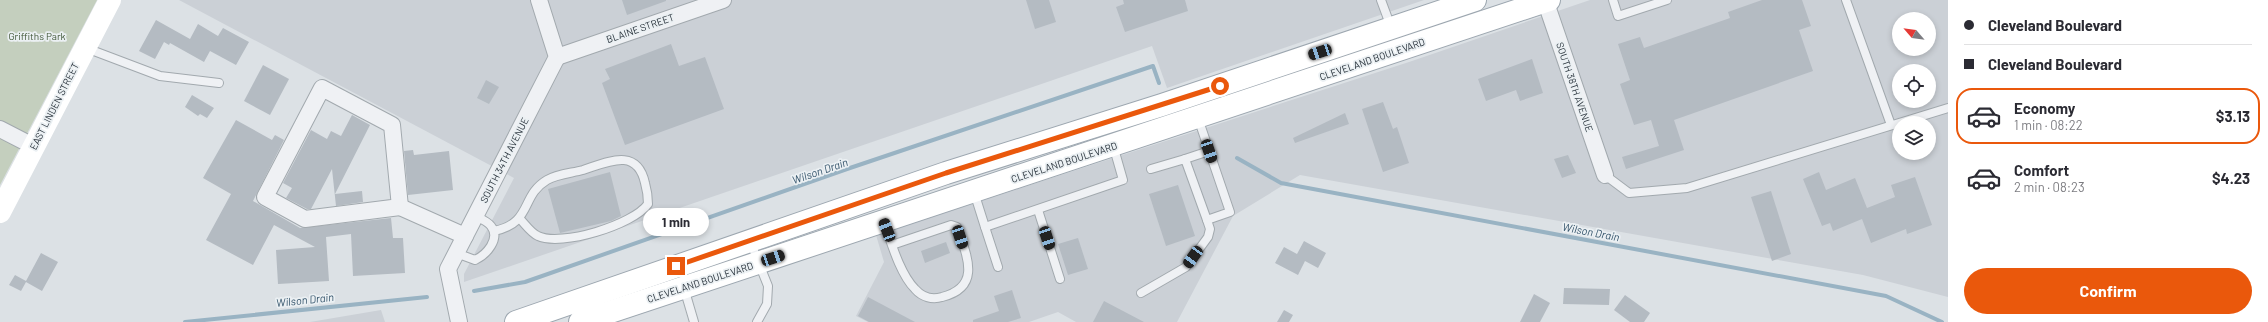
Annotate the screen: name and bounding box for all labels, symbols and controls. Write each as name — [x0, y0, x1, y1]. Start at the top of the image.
street label: BLAINE STREET — [605, 11, 676, 45]
north arrow — [1892, 12, 1936, 56]
map controls — [1892, 12, 1936, 160]
text: Cleveland Boulevard — [1988, 16, 2122, 34]
park label: Griffiths Park — [8, 30, 66, 42]
street label: CLEVELAND BOULEVARD — [1318, 35, 1426, 83]
street label: SOUTH 38TH AVENUE — [1554, 41, 1596, 133]
car — [1307, 43, 1333, 61]
text: Cleveland Boulevard — [1988, 55, 2122, 73]
street label: EAST LINDEN STREET — [27, 60, 81, 152]
button: locate — [1892, 64, 1936, 108]
route start — [1211, 77, 1229, 95]
icon: car — [1966, 98, 2002, 134]
text: Economy — [2014, 99, 2075, 117]
text: $3.13 — [2216, 107, 2250, 125]
street label: SOUTH 34TH AVENUE — [477, 115, 531, 205]
button: layers — [1892, 116, 1936, 160]
text: 1 min · 08:22 — [2014, 117, 2083, 133]
car — [1199, 138, 1219, 164]
street label: CLEVELAND BOULEVARD — [1009, 139, 1119, 185]
water label: Wilson Drain — [790, 155, 850, 186]
icon: car — [1966, 160, 2002, 196]
text: Comfort — [2014, 161, 2069, 179]
text: $4.23 — [2212, 169, 2250, 187]
text: 2 min · 08:23 — [2014, 179, 2085, 195]
callout: 1 min — [643, 208, 709, 236]
text: 1 min — [662, 214, 690, 230]
car — [877, 217, 897, 243]
water label: Wilson Drain — [1561, 220, 1621, 243]
car — [951, 224, 969, 250]
car — [1038, 225, 1056, 251]
car — [1181, 244, 1205, 270]
car — [760, 249, 786, 267]
route end — [667, 257, 685, 275]
street label: CLEVELAND BOULEVARD — [645, 259, 755, 305]
button: Confirm — [1964, 268, 2252, 314]
water label: Wilson Drain — [275, 290, 335, 309]

